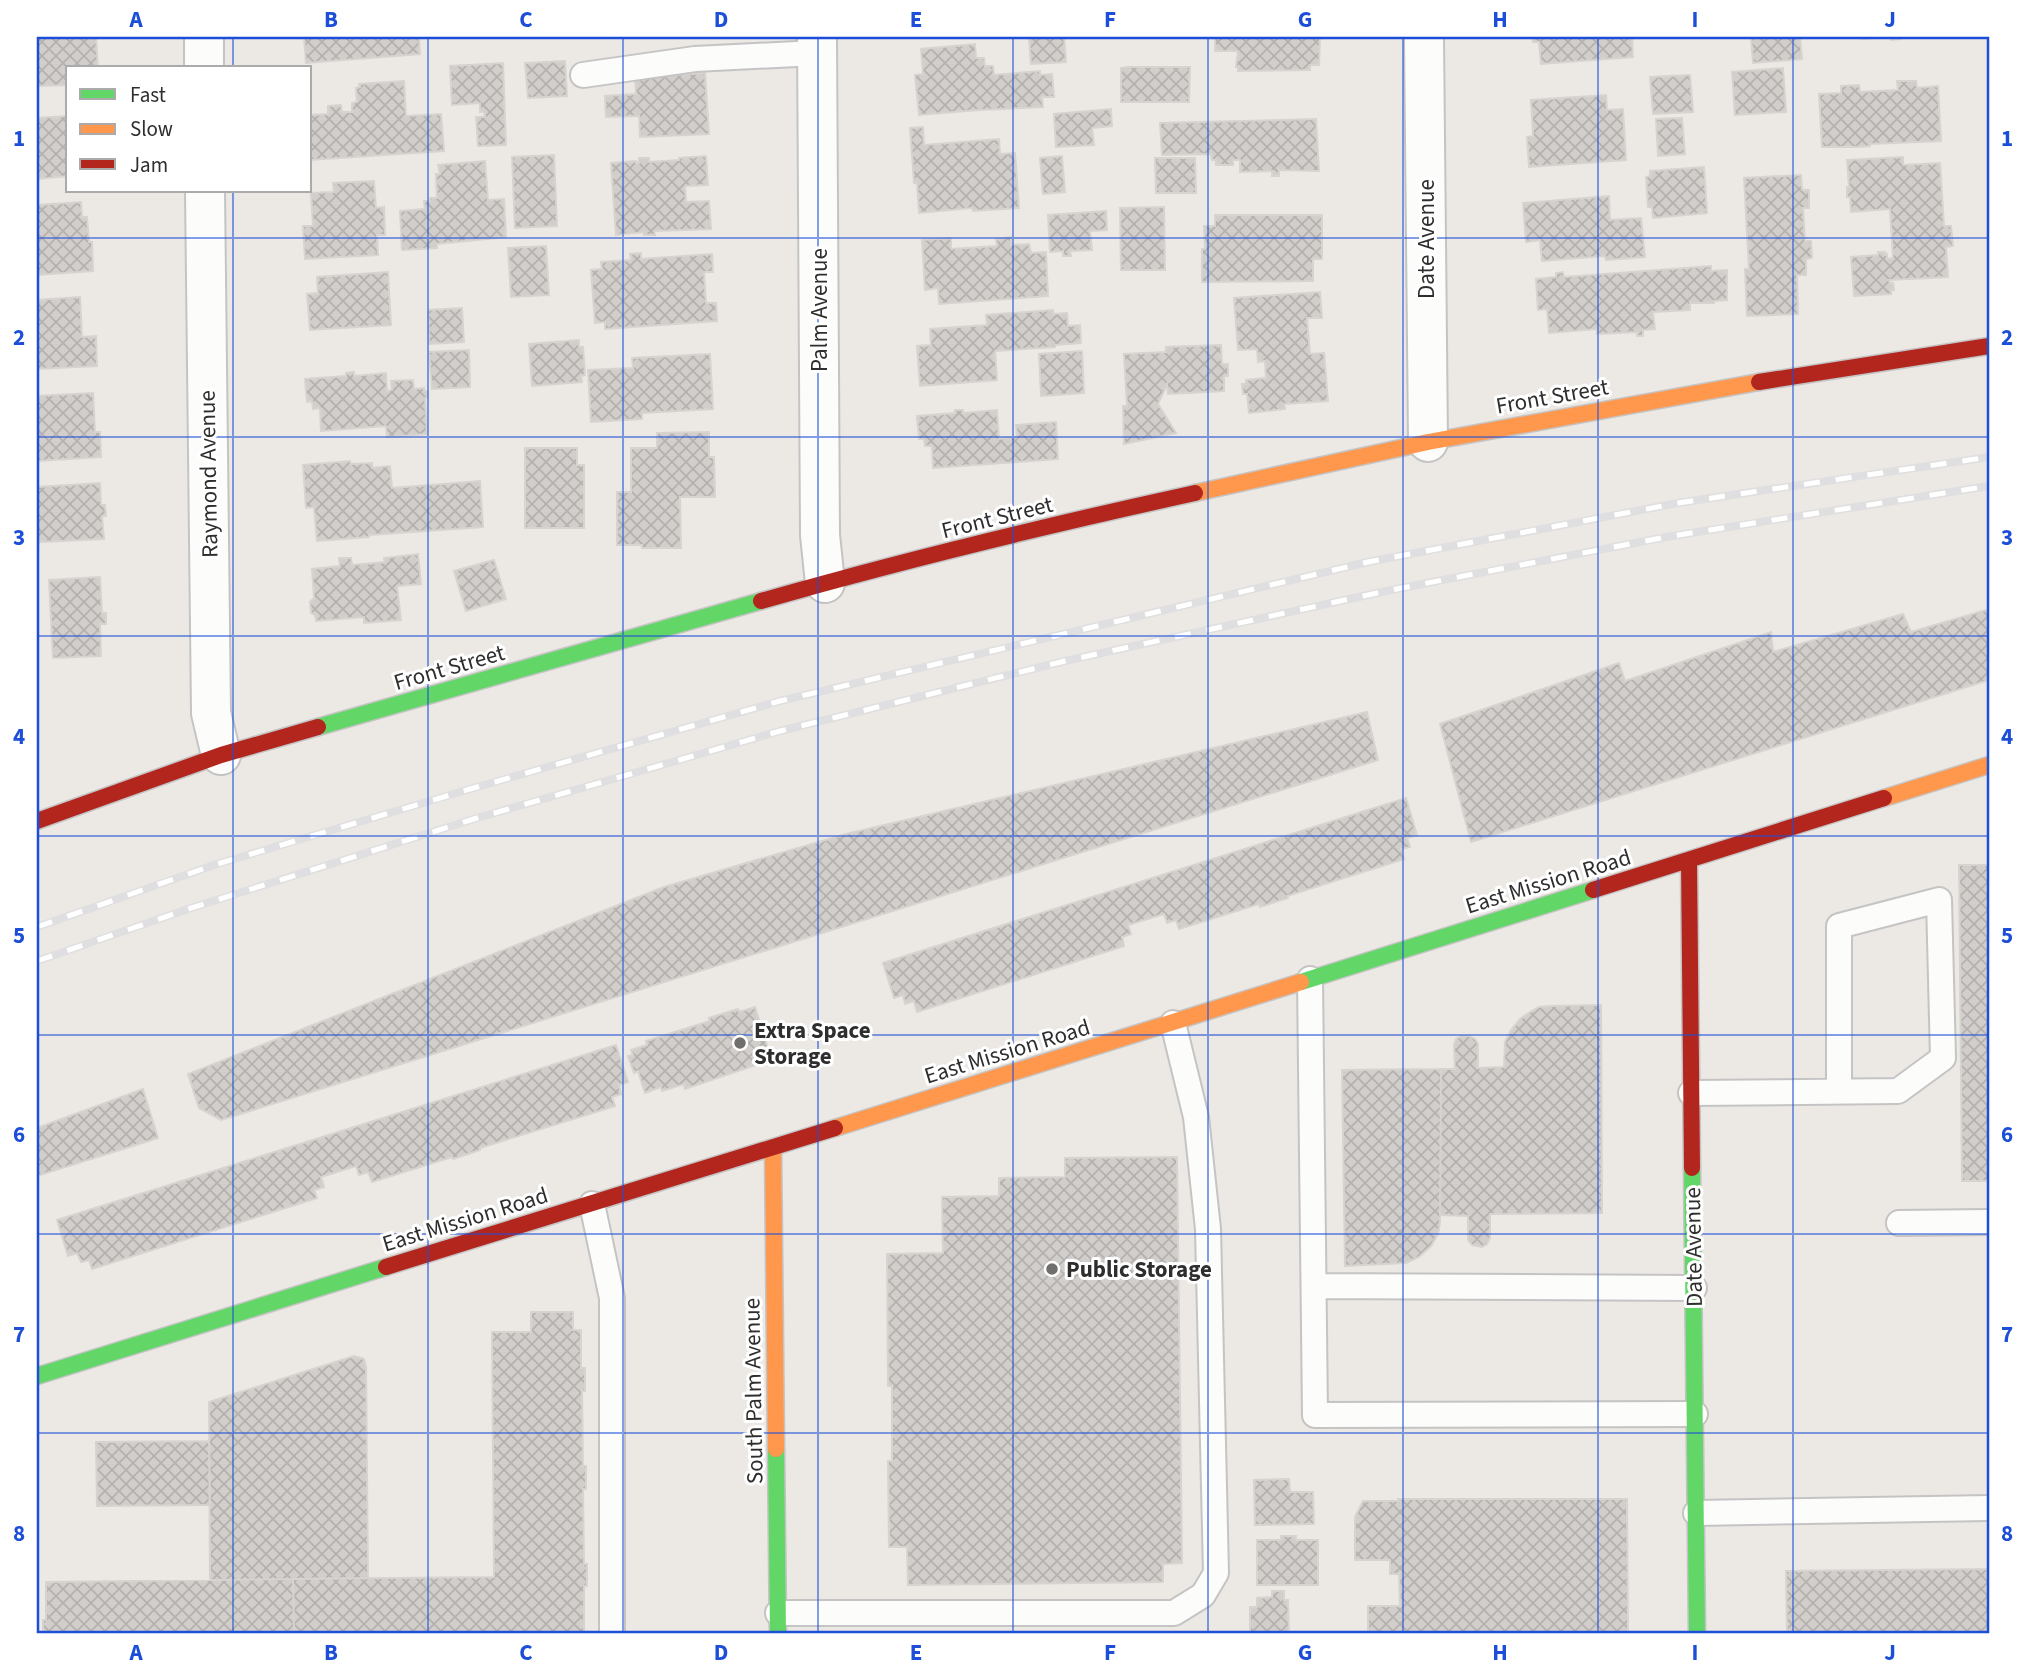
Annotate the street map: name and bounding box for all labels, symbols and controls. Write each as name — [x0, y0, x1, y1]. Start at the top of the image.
text: A — [128, 3, 143, 36]
text: B — [324, 3, 338, 36]
text: C — [519, 3, 533, 36]
text: D — [714, 3, 728, 36]
text: E — [910, 3, 922, 36]
text: F — [1104, 3, 1116, 36]
text: G — [1298, 3, 1312, 36]
text: H — [1492, 3, 1508, 36]
text: I — [1692, 3, 1698, 36]
text: J — [1884, 3, 1896, 36]
legend — [66, 66, 312, 192]
text: Fast — [130, 80, 166, 110]
text: Slow — [130, 114, 173, 144]
text: 1 — [13, 122, 25, 155]
text: 1 — [2001, 122, 2013, 155]
text: Jam — [130, 150, 168, 180]
street label: Date Avenue — [1410, 179, 1443, 299]
street label: Palm Avenue — [803, 248, 836, 372]
text: 2 — [13, 321, 25, 354]
text: 2 — [2001, 321, 2013, 354]
street label: Front Street — [1493, 370, 1611, 423]
street label: Raymond Avenue — [191, 390, 226, 558]
street label: Front Street — [938, 488, 1056, 547]
text: 3 — [13, 521, 25, 554]
text: 3 — [2001, 521, 2013, 554]
street label: Front Street — [390, 636, 509, 699]
text: 4 — [13, 720, 25, 753]
text: 4 — [2001, 720, 2013, 753]
street label: East Mission Road — [1461, 841, 1635, 922]
text: 5 — [13, 919, 25, 952]
text: 5 — [2001, 919, 2013, 952]
street label: East Mission Road — [920, 1011, 1094, 1092]
place label: Extra Space Storage — [754, 1014, 871, 1073]
marker: Extra Space Storage — [732, 1035, 748, 1051]
text: 6 — [13, 1118, 25, 1151]
text: 6 — [2001, 1118, 2013, 1151]
street label: East Mission Road — [378, 1179, 552, 1260]
street label: Date Avenue — [1676, 1187, 1711, 1307]
place label: Public Storage — [1066, 1253, 1212, 1286]
marker: Public Storage — [1044, 1261, 1060, 1277]
street label: South Palm Avenue — [735, 1298, 772, 1484]
text: 7 — [13, 1318, 25, 1351]
text: 7 — [2001, 1318, 2013, 1351]
text: 8 — [13, 1517, 25, 1550]
text: 8 — [2001, 1517, 2013, 1550]
text: A — [128, 1636, 143, 1669]
text: B — [324, 1636, 338, 1669]
text: C — [519, 1636, 533, 1669]
text: D — [714, 1636, 728, 1669]
text: E — [910, 1636, 922, 1669]
text: F — [1104, 1636, 1116, 1669]
text: G — [1298, 1636, 1312, 1669]
text: H — [1492, 1636, 1508, 1669]
text: I — [1692, 1636, 1698, 1669]
text: J — [1884, 1636, 1896, 1669]

